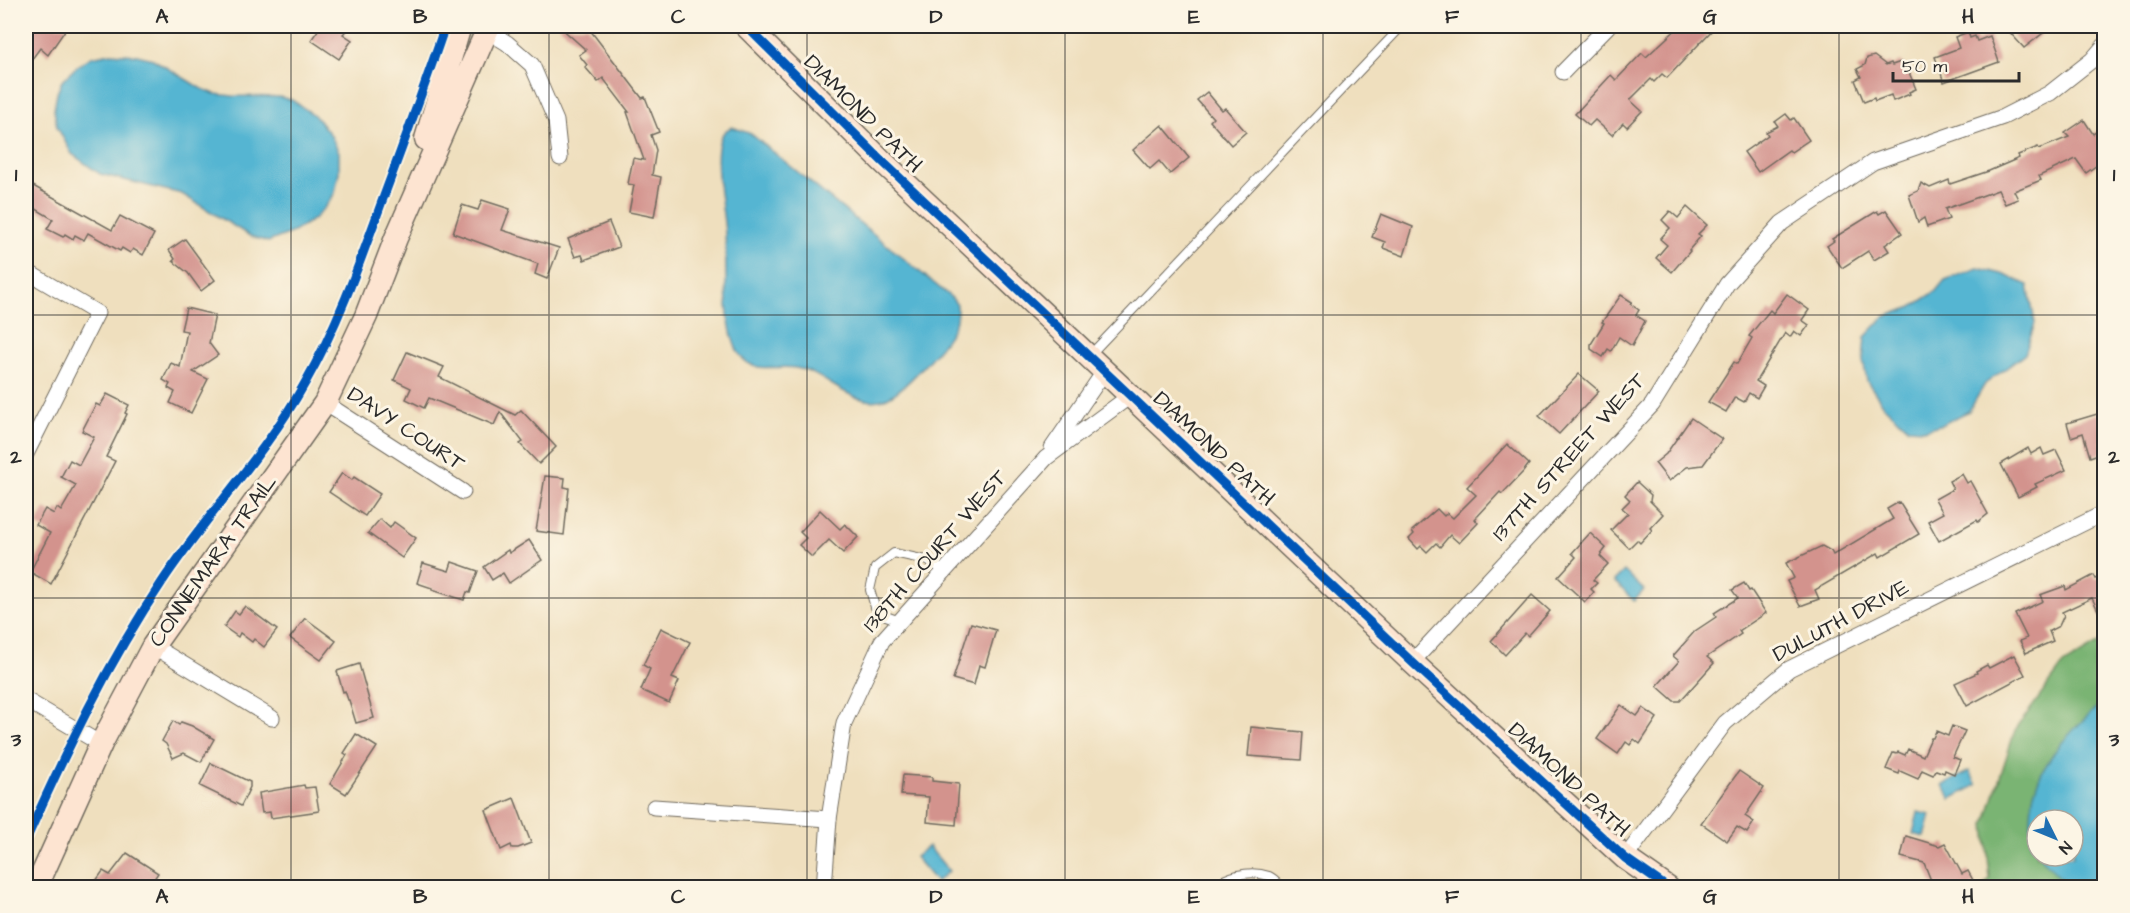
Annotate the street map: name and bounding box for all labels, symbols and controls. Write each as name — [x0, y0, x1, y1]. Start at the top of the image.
text: A — [156, 3, 169, 31]
text: B — [413, 3, 428, 31]
text: C — [671, 3, 686, 31]
text: D — [930, 3, 943, 31]
text: E — [1188, 3, 1200, 31]
text: F — [1445, 3, 1460, 31]
text: G — [1703, 3, 1717, 31]
text: H — [1962, 3, 1974, 31]
scale bar — [1893, 45, 2019, 83]
street label: DIAMOND PATH — [797, 48, 929, 180]
text: 50 m — [1902, 54, 1947, 79]
text: 1 — [15, 161, 18, 189]
text: 1 — [2113, 161, 2116, 189]
street label: 137TH STREET WEST — [1485, 366, 1653, 548]
street label: DAVY COURT — [341, 379, 471, 479]
street label: DIAMOND PATH — [1146, 384, 1282, 514]
text: 2 — [9, 443, 22, 471]
text: 2 — [2107, 443, 2120, 471]
street label: 138TH COURT WEST — [856, 463, 1015, 639]
street label: CONNEMARA TRAIL — [142, 469, 284, 653]
street label: DULUTH DRIVE — [1767, 572, 1915, 670]
street label: DIAMOND PATH — [1501, 715, 1637, 845]
text: 3 — [10, 726, 22, 754]
text: 3 — [2108, 726, 2120, 754]
north arrow — [2025, 808, 2085, 868]
text: N — [2054, 836, 2077, 859]
text: A — [156, 883, 169, 911]
text: B — [413, 883, 428, 911]
text: C — [671, 883, 686, 911]
text: D — [930, 883, 943, 911]
text: E — [1188, 883, 1200, 911]
text: F — [1445, 883, 1460, 911]
text: G — [1703, 883, 1717, 911]
text: H — [1962, 883, 1974, 911]

